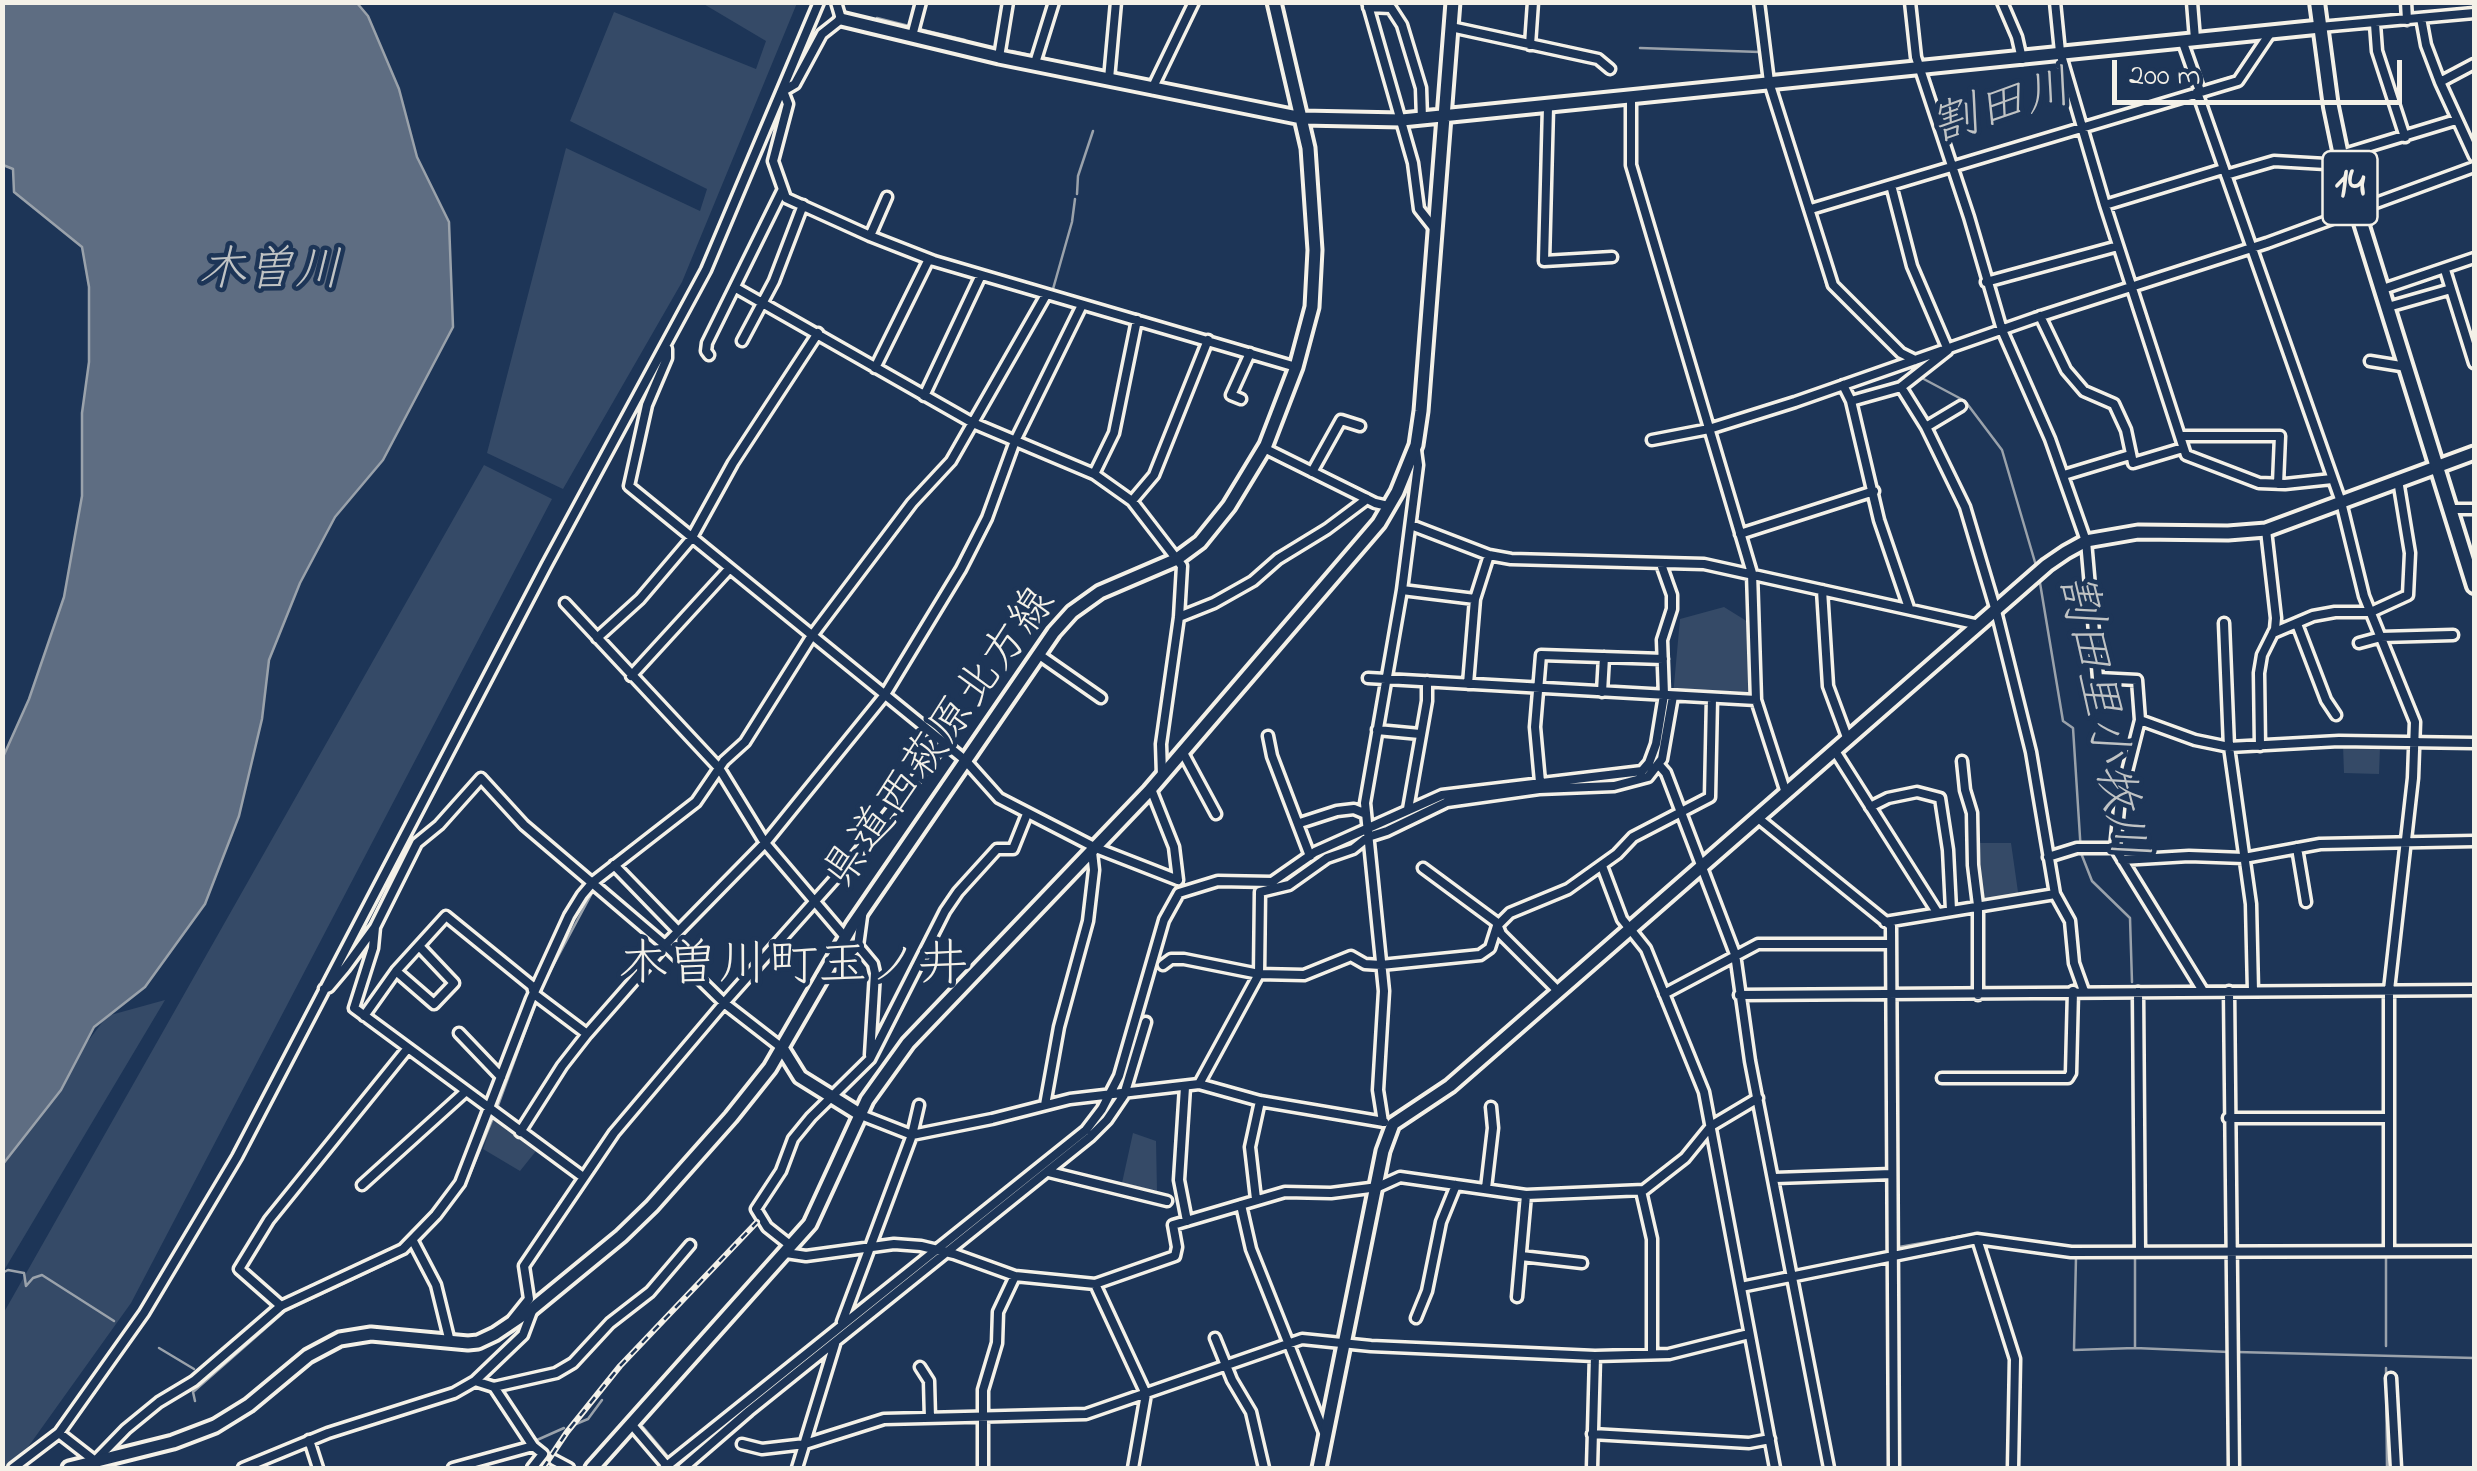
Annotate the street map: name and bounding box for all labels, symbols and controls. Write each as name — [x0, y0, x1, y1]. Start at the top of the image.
scale bar — [2117, 40, 2407, 102]
text: 200 m — [2129, 55, 2201, 99]
water label: 割田川 — [1926, 63, 2080, 161]
road number: 14 — [2322, 151, 2378, 225]
water label: 木曽川 — [198, 247, 342, 305]
water label: 割田里小牧川 — [2041, 570, 2153, 864]
street label: 県道西萩原北方線 — [815, 580, 1071, 902]
district label: 木曽川町玉ノ井 — [618, 941, 968, 1001]

